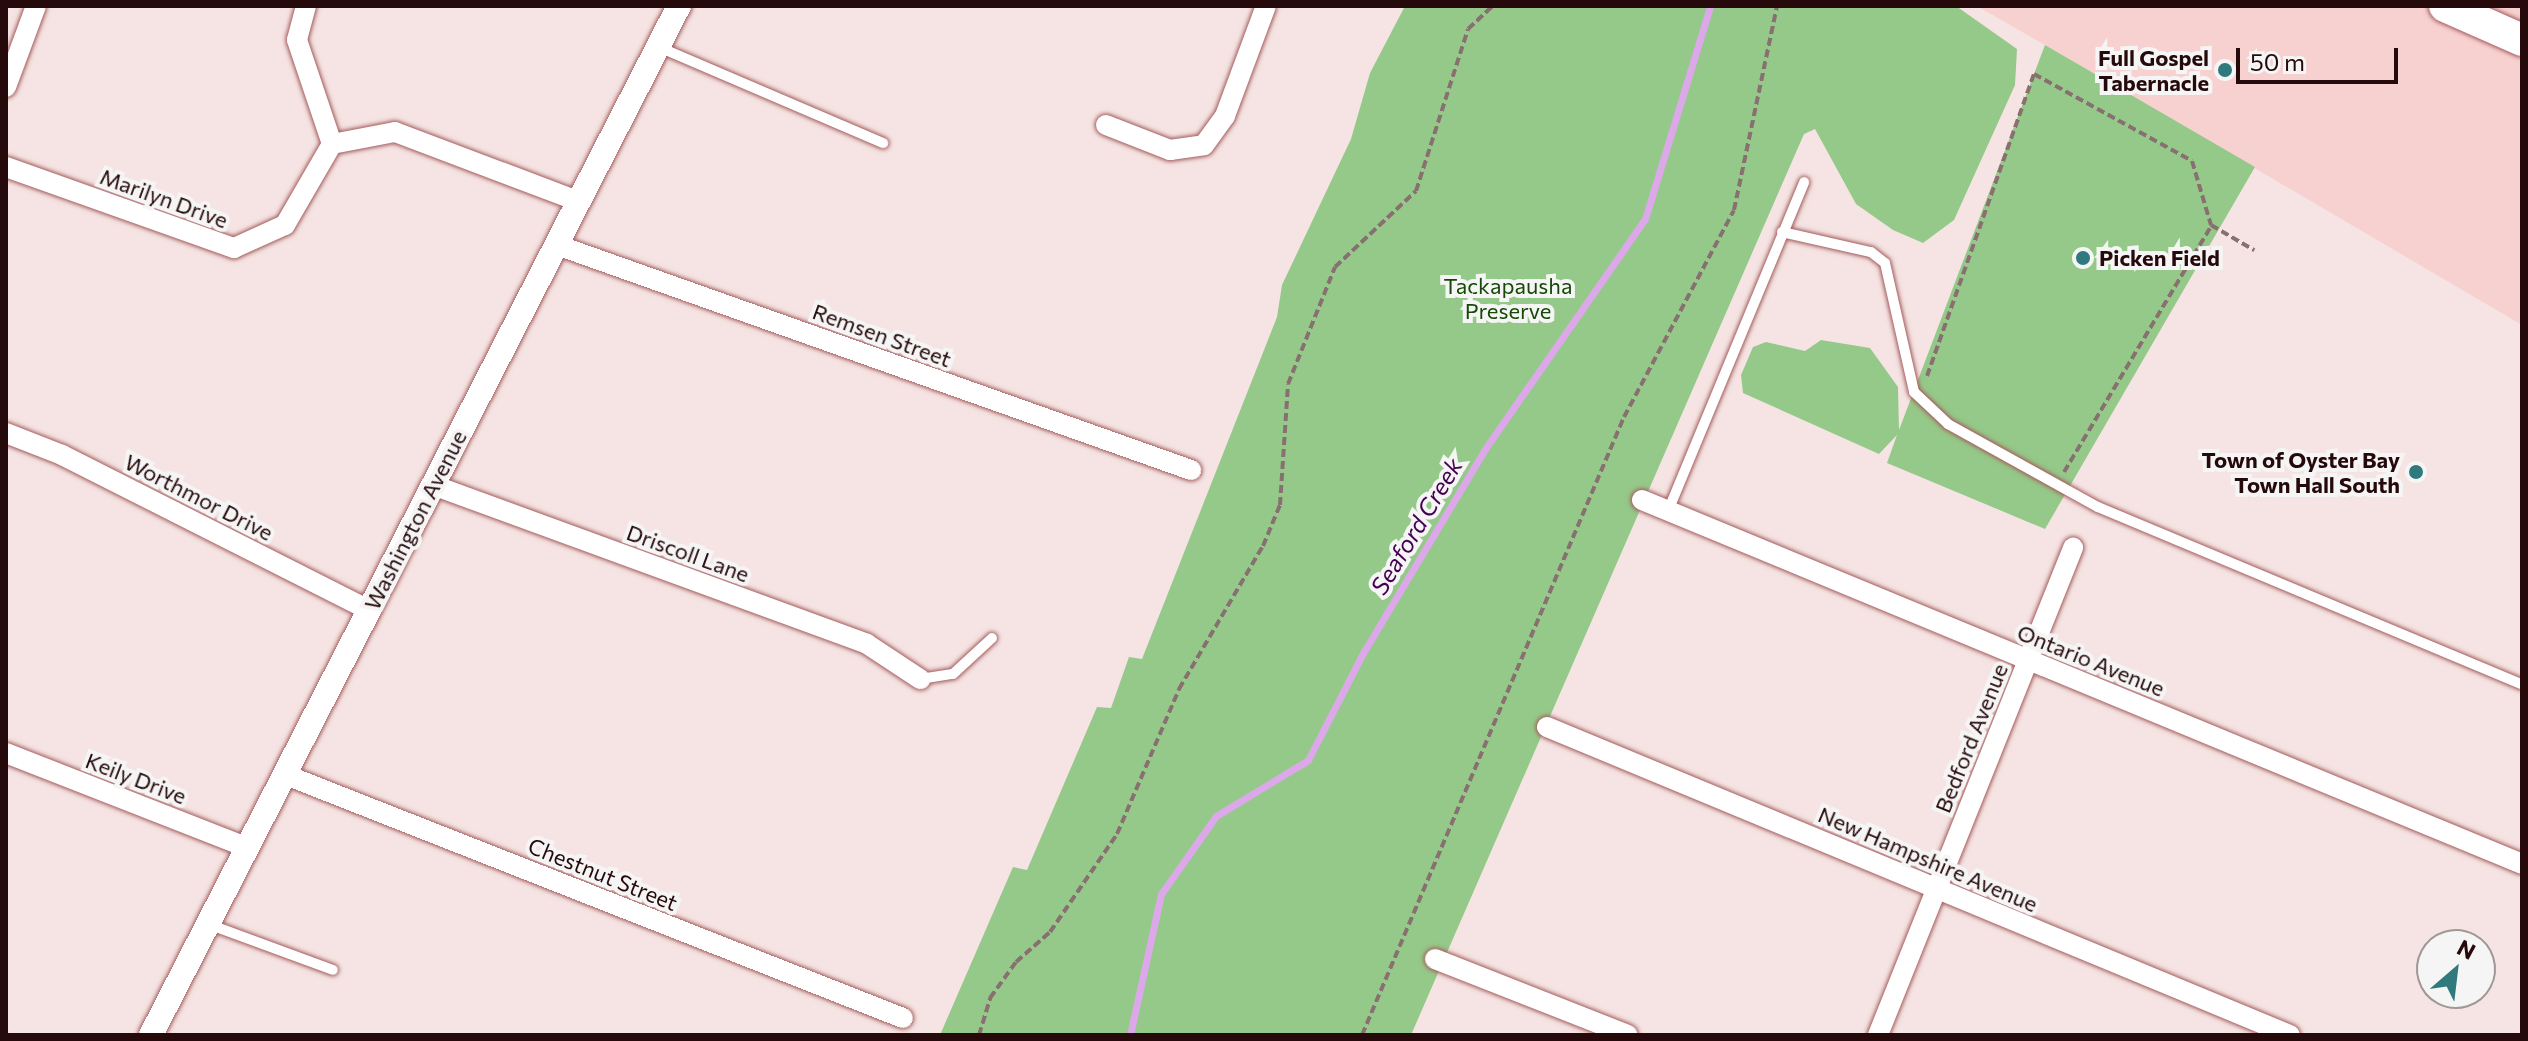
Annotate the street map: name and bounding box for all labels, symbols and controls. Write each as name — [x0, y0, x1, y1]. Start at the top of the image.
scale bar — [2240, 32, 2402, 82]
place label: Full Gospel Tabernacle — [2098, 44, 2209, 96]
text: 50 m — [2250, 47, 2305, 76]
marker: Full Gospel Tabernacle — [2216, 61, 2234, 79]
street label: Marilyn Drive — [97, 163, 231, 233]
place label: Picken Field — [2099, 245, 2220, 271]
marker: Picken Field — [2074, 249, 2092, 267]
park label: Tackapausha Preserve — [1444, 272, 1572, 324]
street label: Remsen Street — [809, 298, 955, 372]
street label: Washington Avenue — [358, 426, 472, 614]
place label: Town of Oyster Bay Town Hall South — [2201, 446, 2400, 498]
street label: Worthmor Drive — [120, 448, 278, 546]
water label: Seaford Creek — [1364, 453, 1468, 599]
marker: Town of Oyster Bay Town Hall South — [2407, 463, 2425, 481]
street label: Driscoll Lane — [623, 519, 753, 587]
street label: Ontario Avenue — [2014, 618, 2168, 702]
street label: Bedford Avenue — [1929, 660, 2013, 816]
street label: Keily Drive — [82, 747, 190, 809]
street label: New Hampshire Avenue — [1814, 801, 2042, 917]
street label: Chestnut Street — [525, 832, 681, 916]
north arrow — [2416, 929, 2496, 1009]
text: N — [2453, 933, 2480, 965]

